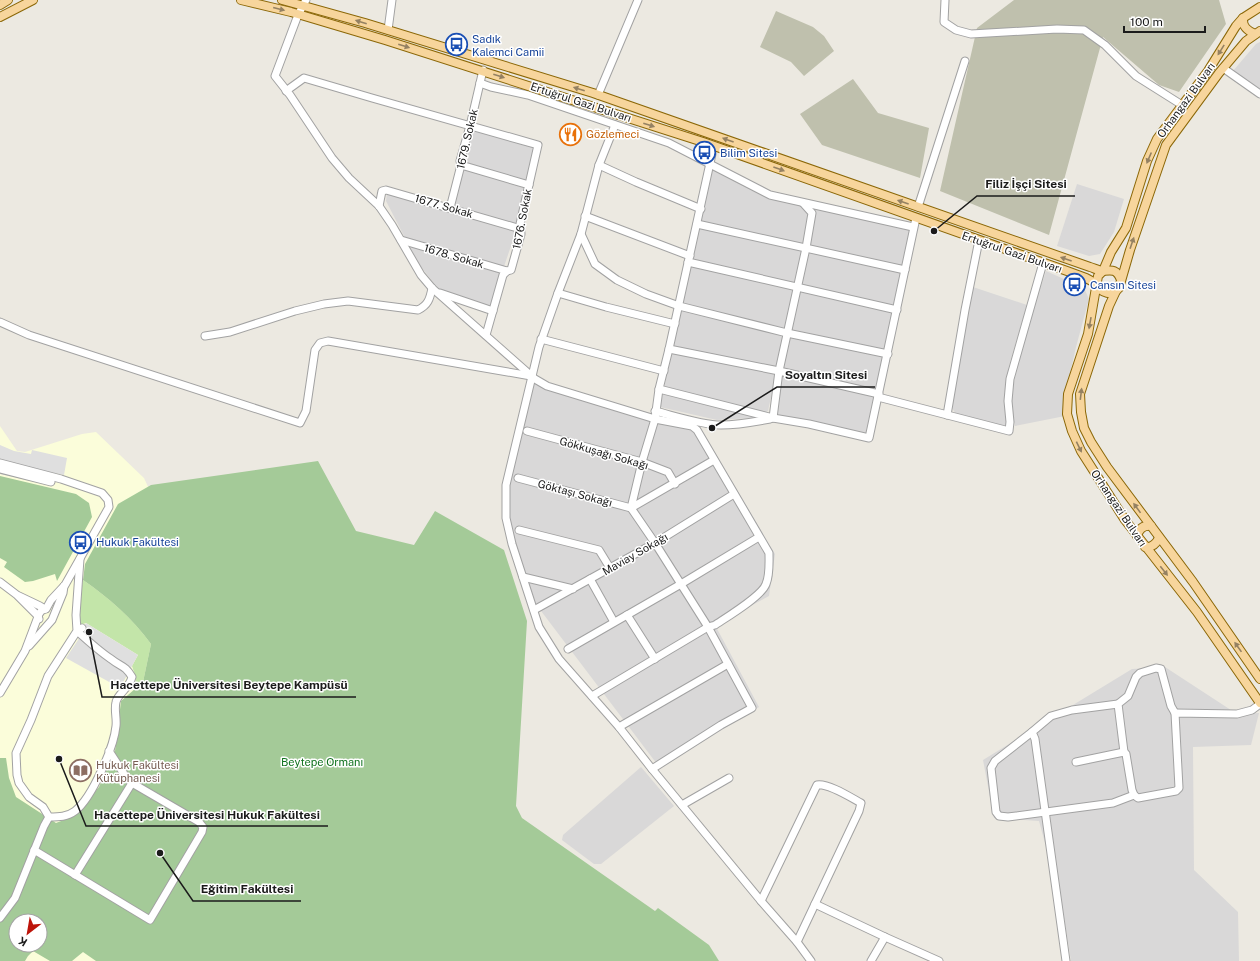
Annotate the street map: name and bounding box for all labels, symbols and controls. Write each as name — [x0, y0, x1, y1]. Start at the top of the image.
one-way arrow — [273, 7, 285, 13]
scale bar — [1124, 8, 1205, 34]
text: 100 m — [1130, 15, 1163, 29]
one-way arrow — [355, 19, 367, 25]
bus stop icon: Sadık Kalemci Camii — [444, 32, 470, 58]
place label: Sadık Kalemci Camii — [472, 33, 544, 58]
one-way arrow — [398, 43, 410, 49]
one-way arrow — [1217, 45, 1225, 55]
street label: Orhangazi Bulvarı — [1155, 60, 1217, 140]
one-way arrow — [493, 73, 505, 79]
street label: Ertuğrul Gazi Bulvarı — [529, 80, 633, 124]
one-way arrow — [572, 86, 584, 92]
street label: 1679. Sokak — [454, 108, 480, 170]
restaurant icon: Gözlemeci — [558, 121, 584, 147]
one-way arrow — [644, 122, 656, 128]
place label: Gözlemeci — [586, 128, 639, 140]
one-way arrow — [722, 137, 734, 143]
bus stop icon: Bilim Sitesi — [691, 140, 717, 166]
place label: Bilim Sitesi — [720, 147, 777, 159]
one-way arrow — [1146, 152, 1152, 163]
one-way arrow — [773, 166, 785, 172]
callout: Filiz İşçi Sitesi — [977, 172, 1075, 196]
text: Filiz İşçi Sitesi — [985, 177, 1067, 191]
street label: 1676. Sokak — [510, 188, 534, 250]
street label: 1677. Sokak — [413, 192, 475, 220]
one-way arrow — [897, 199, 909, 205]
street label: Ertuğrul Gazi Bulvarı — [960, 229, 1064, 275]
one-way arrow — [1130, 236, 1136, 248]
street label: 1678. Sokak — [423, 242, 485, 270]
one-way arrow — [1059, 256, 1071, 262]
bus stop icon: Cansın Sitesi — [1062, 272, 1088, 298]
place label: Cansın Sitesi — [1090, 279, 1156, 291]
one-way arrow — [1086, 316, 1092, 329]
callout: Soyaltın Sitesi — [777, 363, 875, 387]
text: Soyaltın Sitesi — [785, 368, 867, 382]
one-way arrow — [1078, 388, 1084, 400]
street label: Gökkuşağı Sokağı — [558, 435, 650, 472]
one-way arrow — [1076, 441, 1082, 453]
street label: Orhangazi Bulvarı — [1089, 467, 1149, 549]
street label: Göktaşı Sokağı — [536, 477, 614, 510]
one-way arrow — [1133, 502, 1141, 513]
bus stop icon: Hukuk Fakültesi — [68, 529, 94, 555]
street label: Maviay Sokağı — [600, 530, 670, 578]
place label: Hukuk Fakültesi — [96, 536, 179, 548]
one-way arrow — [1160, 566, 1169, 577]
one-way arrow — [1234, 642, 1242, 652]
callout: Hacettepe Üniversitesi Beytepe Kampüsü — [102, 673, 356, 697]
text: Hacettepe Üniversitesi Beytepe Kampüsü — [110, 677, 348, 692]
park label: Beytepe Ormanı — [281, 756, 363, 768]
library icon: Hukuk Fakültesi Kütüphanesi — [67, 758, 93, 784]
place label: Hukuk Fakültesi Kütüphanesi — [96, 759, 179, 784]
callout: Hacettepe Üniversitesi Hukuk Fakültesi — [86, 802, 328, 826]
text: Hacettepe Üniversitesi Hukuk Fakültesi — [94, 807, 320, 822]
callout: Eğitim Fakültesi — [193, 877, 301, 901]
text: Eğitim Fakültesi — [201, 882, 293, 896]
north arrow — [8, 913, 48, 953]
text: K — [16, 934, 29, 949]

